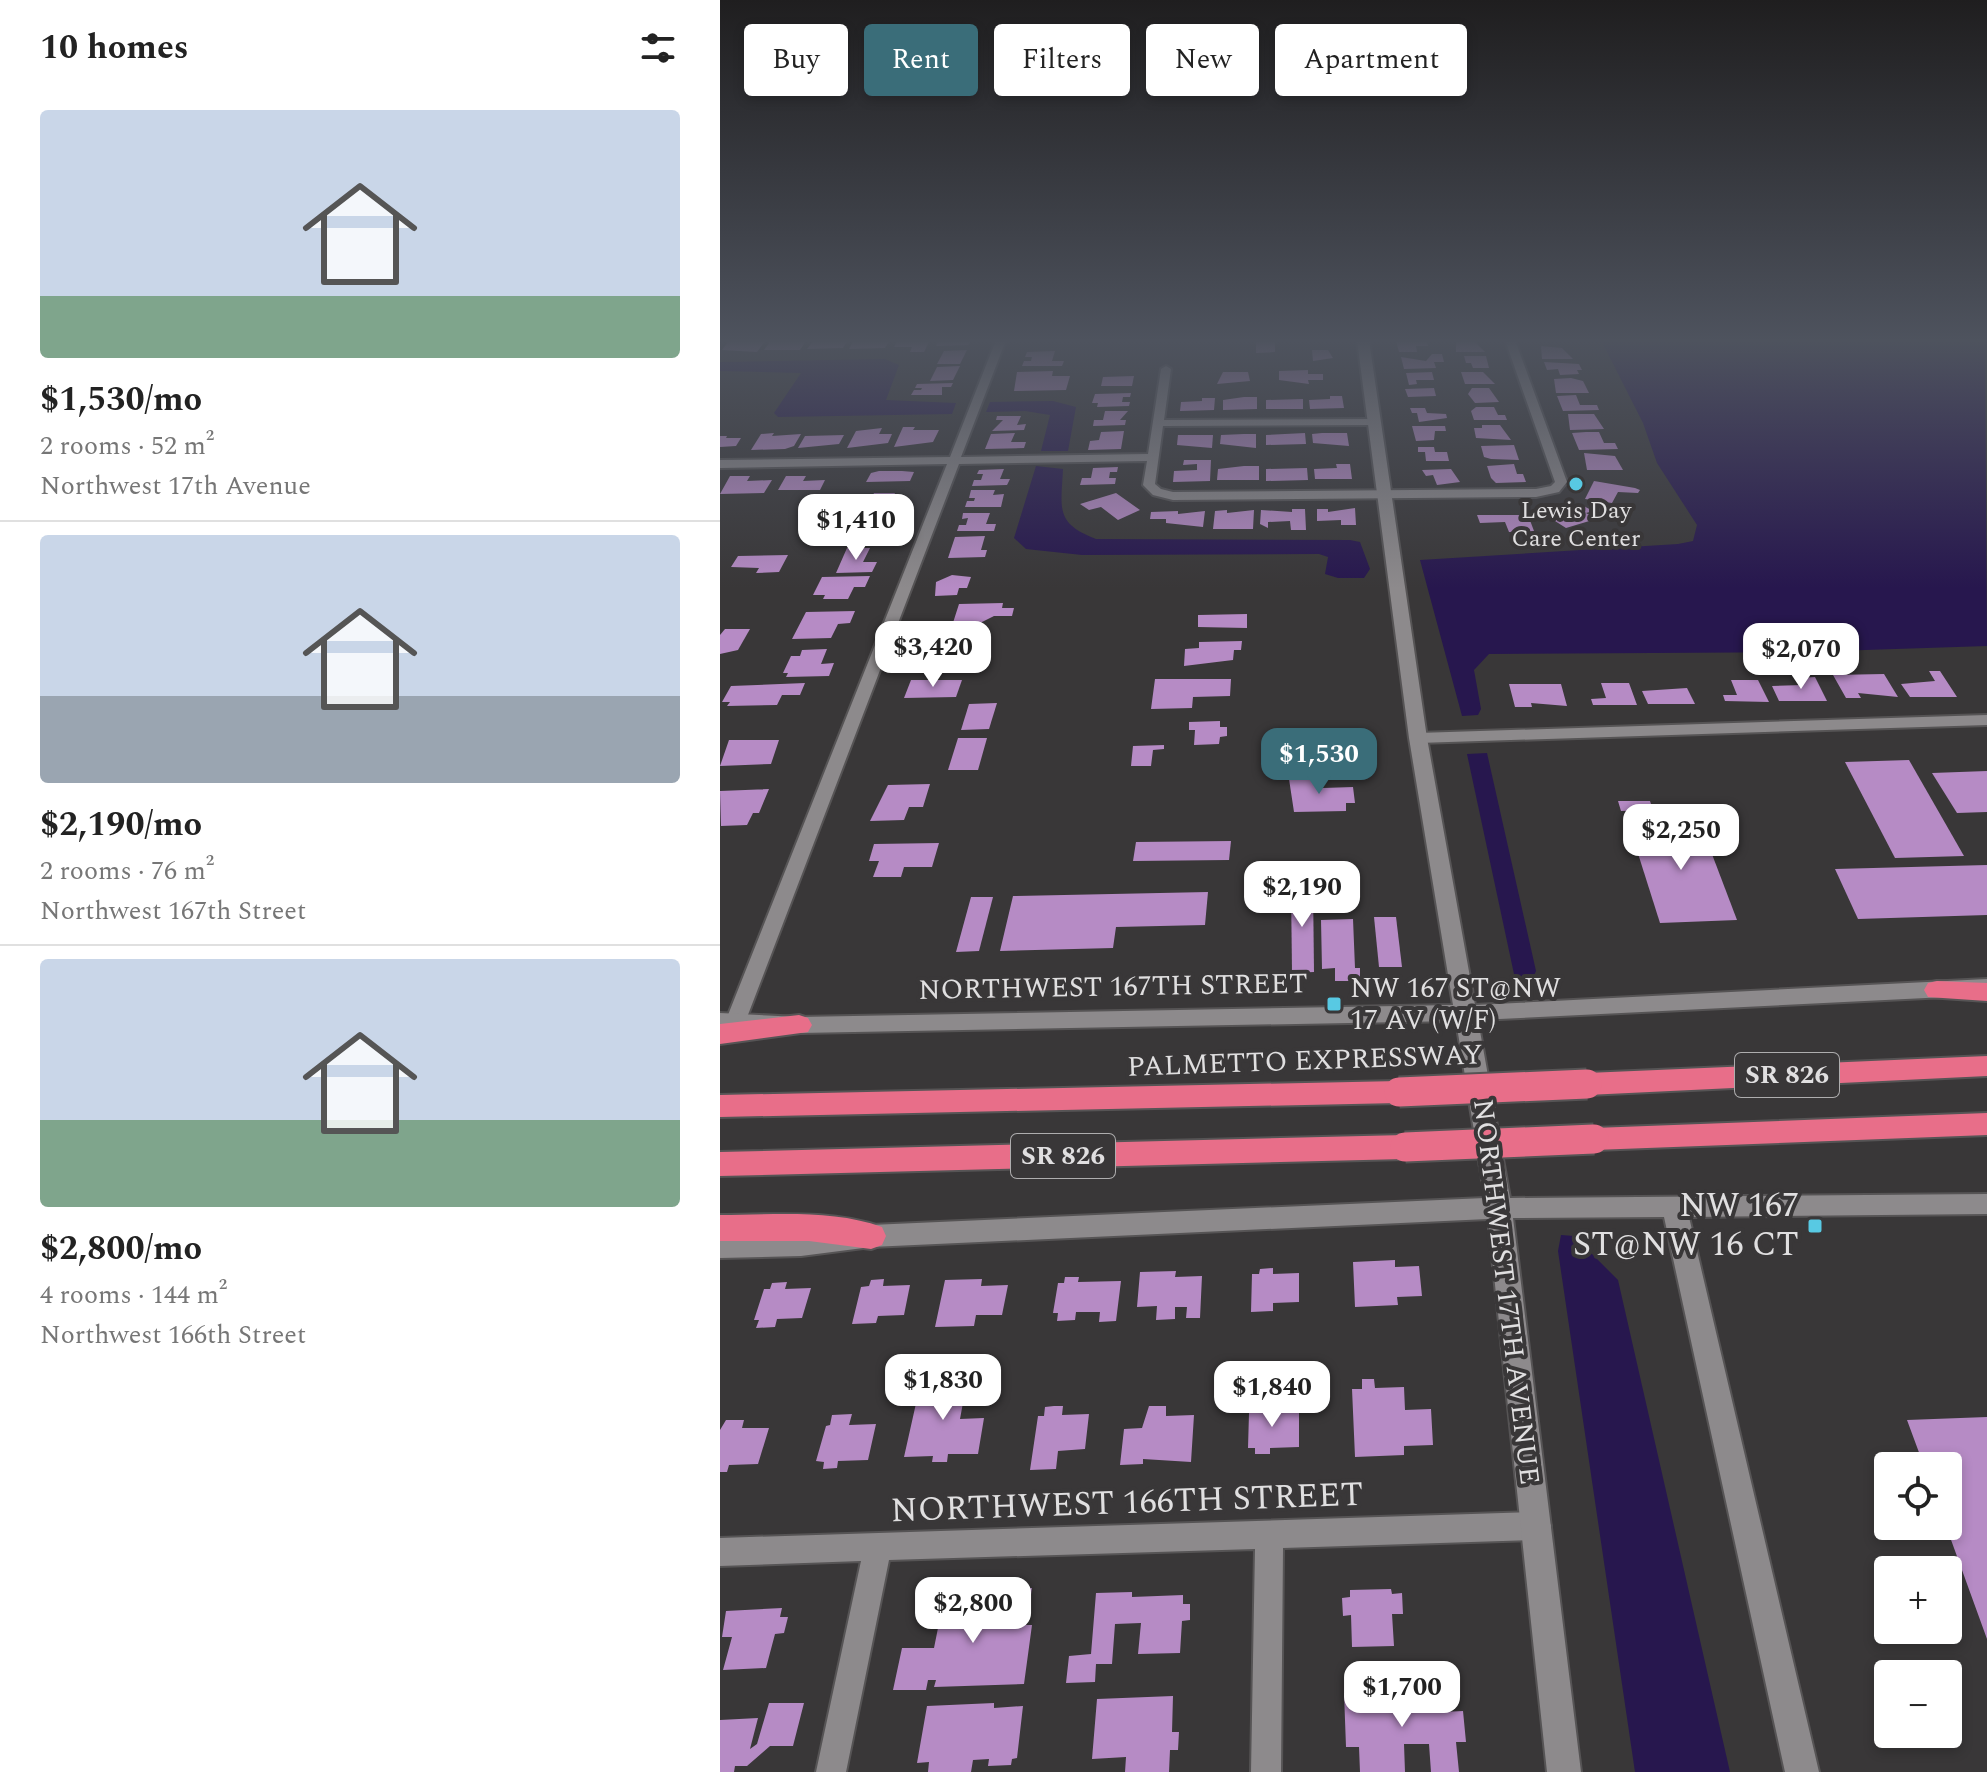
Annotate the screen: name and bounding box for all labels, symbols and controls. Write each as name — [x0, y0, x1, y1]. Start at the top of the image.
text: 10 homes — [40, 22, 189, 74]
chip: Buy — [744, 24, 848, 96]
chip: Rent — [864, 24, 978, 96]
chip: Filters — [994, 24, 1130, 96]
chip: New — [1146, 24, 1259, 96]
chip: Apartment — [1275, 24, 1467, 96]
icon: filters — [636, 26, 680, 70]
icon: home — [288, 162, 432, 306]
text: $1,530/mo — [40, 374, 202, 426]
text: 2 rooms · 52 m² — [40, 426, 214, 466]
text: Northwest 17th Avenue — [40, 466, 311, 506]
marker: Lewis Day Care Center — [1567, 475, 1585, 493]
place label: Lewis Day Care Center — [1512, 493, 1640, 557]
pin: $1,410 — [791, 494, 921, 562]
text: $1,410 — [816, 500, 896, 540]
icon: home — [288, 587, 432, 731]
pin: $3,420 — [868, 621, 998, 689]
pin: $2,070 — [1736, 623, 1866, 691]
text: $3,420 — [893, 627, 973, 667]
text: $2,070 — [1761, 629, 1841, 669]
pin: $1,530 — [1254, 728, 1384, 796]
text: $1,530 — [1279, 734, 1359, 774]
text: $2,190/mo — [40, 799, 202, 851]
pin: $2,250 — [1616, 804, 1746, 872]
text: $2,250 — [1641, 810, 1721, 850]
text: 2 rooms · 76 m² — [40, 851, 214, 891]
pin: $2,190 — [1237, 861, 1367, 929]
text: $2,190 — [1262, 867, 1342, 907]
text: Northwest 167th Street — [40, 891, 306, 931]
street label: NORTHWEST 167TH STREET — [918, 962, 1308, 1012]
place label: NW 167 ST@NW 17 AV (W/F) — [1350, 967, 1562, 1042]
marker: NW 167 ST@NW 17 AV (W/F) — [1325, 995, 1343, 1013]
icon: home — [288, 1011, 432, 1155]
street label: PALMETTO EXPRESSWAY — [1127, 1033, 1483, 1089]
road number: SR 826 — [1735, 1053, 1839, 1097]
street label: NORTHWEST 17TH AVENUE — [1461, 1097, 1551, 1487]
road number: SR 826 — [1011, 1134, 1115, 1178]
place label: NW 167 ST@NW 16 CT — [1573, 1180, 1799, 1271]
marker: NW 167 ST@NW 16 CT — [1806, 1217, 1824, 1235]
text: $2,800/mo — [40, 1223, 202, 1275]
text: 4 rooms · 144 m² — [40, 1275, 227, 1315]
text: Northwest 166th Street — [40, 1315, 306, 1355]
pin: $1,830 — [878, 1354, 1008, 1422]
text: $1,830 — [903, 1360, 983, 1400]
pin: $1,840 — [1207, 1361, 1337, 1429]
text: $1,840 — [1232, 1367, 1312, 1407]
map controls — [1874, 1452, 1962, 1748]
button: locate — [1874, 1452, 1962, 1540]
street label: NORTHWEST 166TH STREET — [890, 1469, 1364, 1537]
button: + — [1874, 1556, 1962, 1644]
pin: $2,800 — [908, 1577, 1038, 1645]
text: $2,800 — [933, 1583, 1013, 1623]
button: − — [1874, 1660, 1962, 1748]
pin: $1,700 — [1337, 1661, 1467, 1729]
text: $1,700 — [1362, 1667, 1442, 1707]

